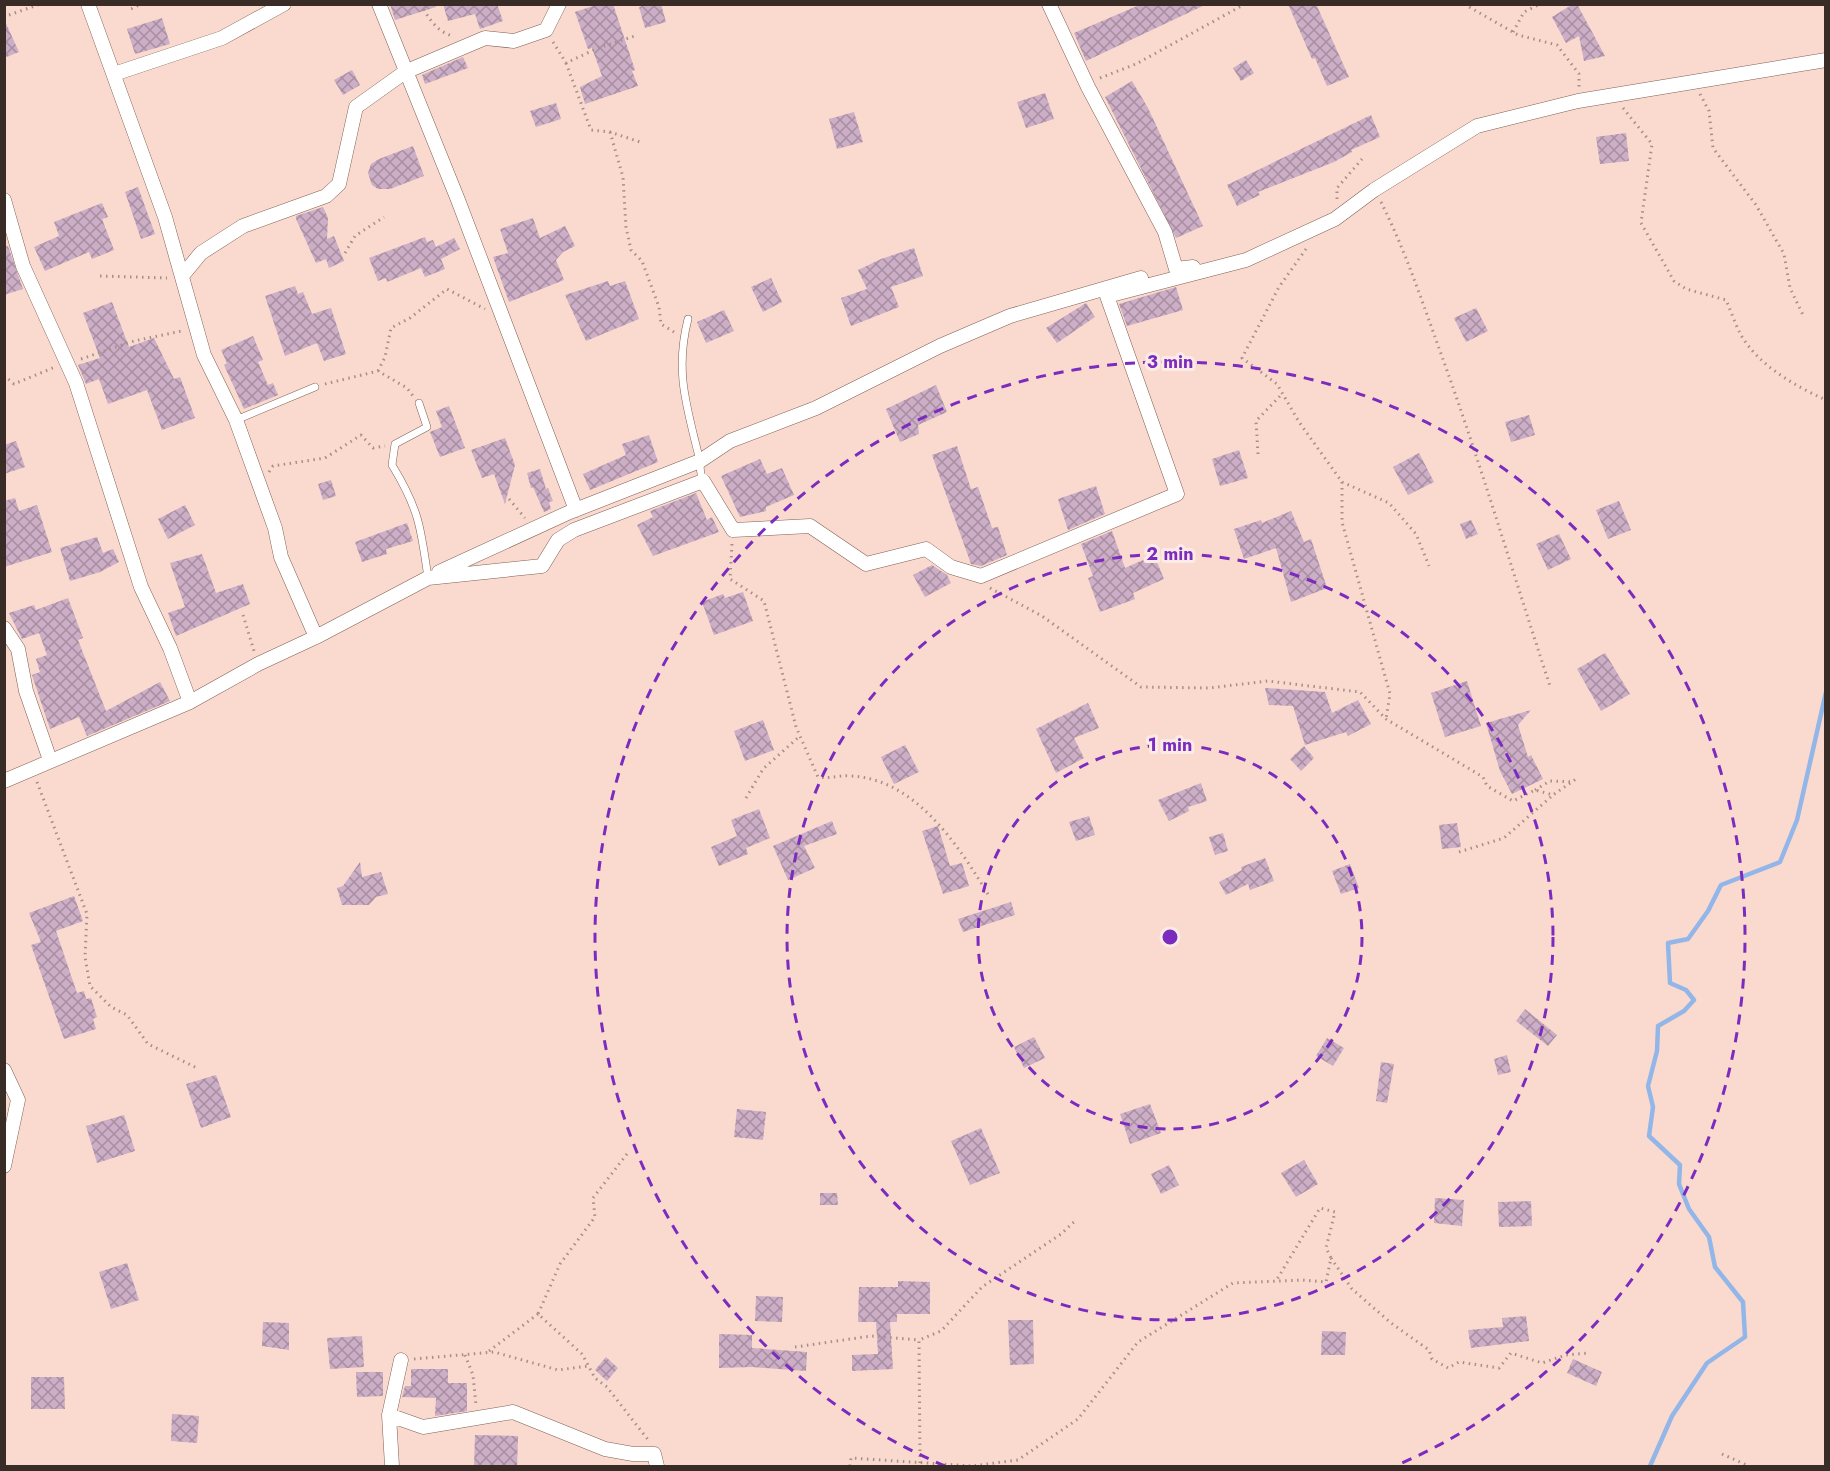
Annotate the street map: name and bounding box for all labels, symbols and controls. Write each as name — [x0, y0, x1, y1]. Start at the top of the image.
text: 3 min — [1147, 349, 1193, 375]
text: 2 min — [1146, 541, 1194, 567]
text: 1 min — [1148, 732, 1192, 758]
centre of rings — [1160, 927, 1180, 947]

